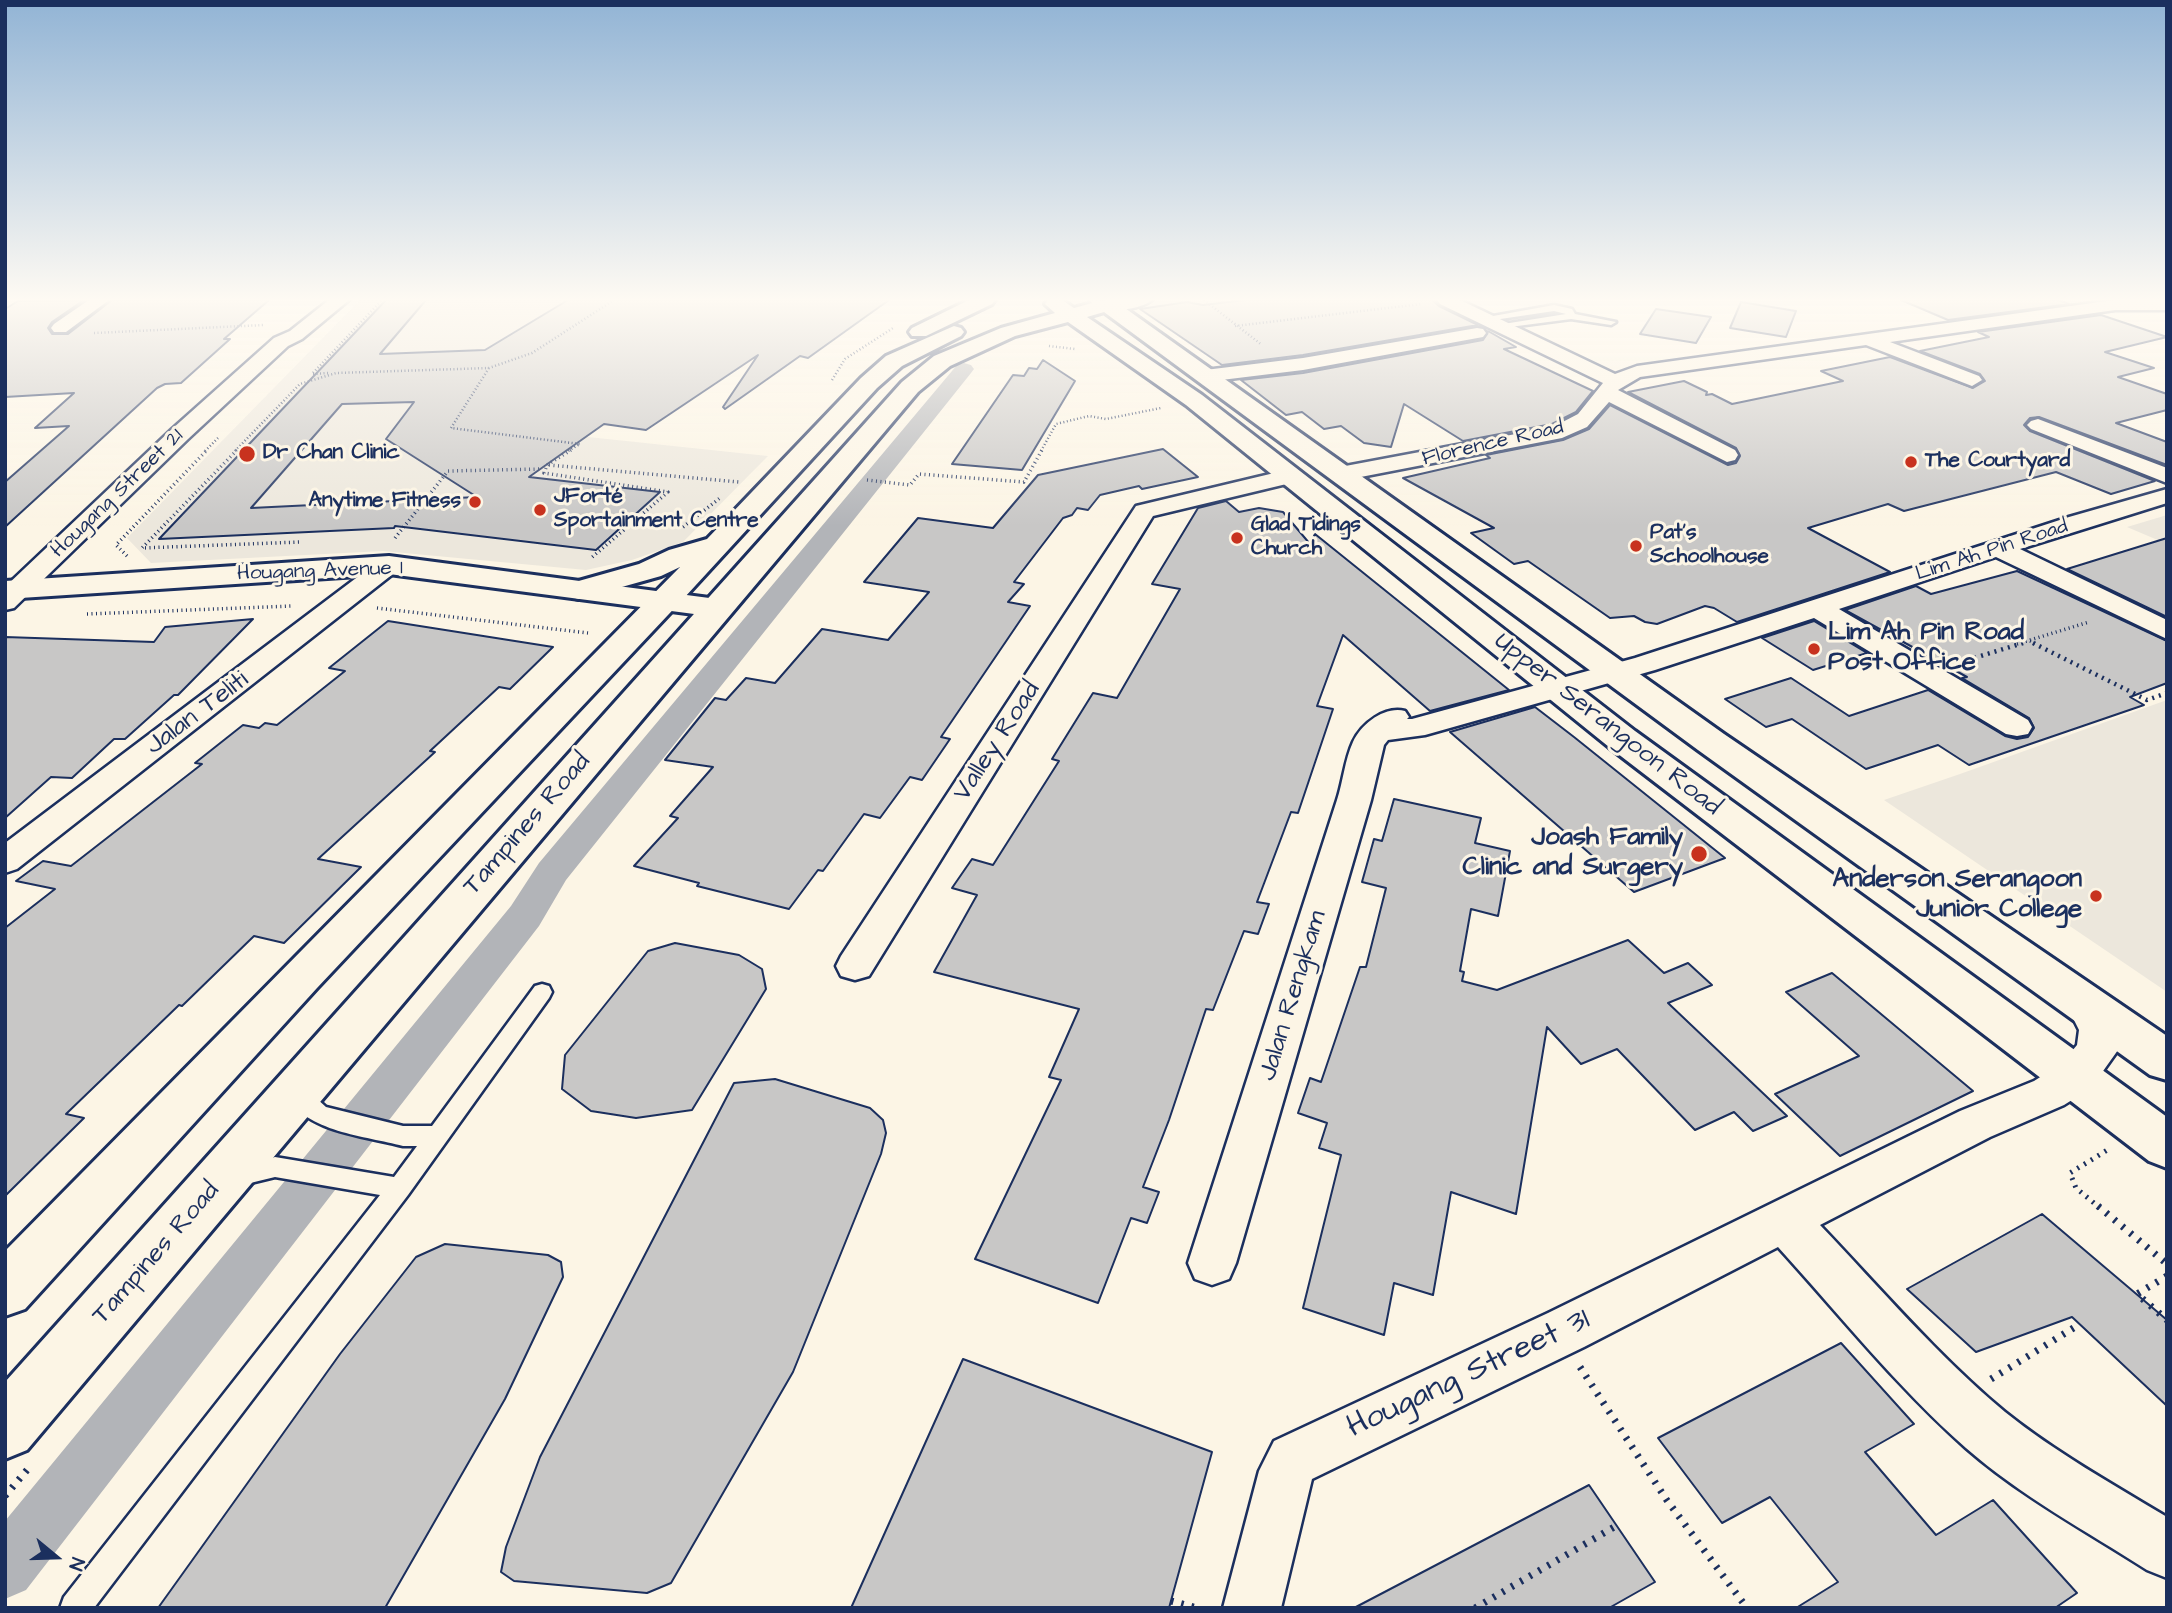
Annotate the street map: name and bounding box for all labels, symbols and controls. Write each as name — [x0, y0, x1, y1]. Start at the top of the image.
street label: Florence Road — [1420, 415, 1566, 473]
street label: Hougang Street 21 — [47, 424, 189, 564]
place label: Dr Chan Clinic — [263, 441, 400, 467]
marker: Dr Chan Clinic — [237, 444, 257, 464]
place label: The Courtyard — [1925, 449, 2070, 475]
marker: The Courtyard — [1903, 454, 1919, 470]
place label: JForté Sportainment Centre — [554, 485, 759, 535]
place label: Anytime Fitness — [309, 489, 461, 515]
marker: Anytime Fitness — [467, 494, 483, 510]
marker: JForté Sportainment Centre — [532, 502, 548, 518]
place label: Glad Tidings Church — [1251, 513, 1361, 563]
street label: Lim Ah Pin Road — [1913, 515, 2071, 587]
place label: Pat's Schoolhouse — [1650, 521, 1769, 571]
marker: Glad Tidings Church — [1229, 530, 1245, 546]
marker: Pat's Schoolhouse — [1628, 538, 1644, 554]
street label: Hougang Avenue 1 — [237, 557, 403, 587]
place label: Lim Ah Pin Road Post Office — [1828, 618, 2024, 680]
street label: Upper Serangoon Road — [1487, 627, 1727, 823]
marker: Lim Ah Pin Road Post Office — [1806, 641, 1822, 657]
street label: Jalan Teliti — [141, 665, 255, 763]
street label: Valley Road — [948, 676, 1048, 808]
street label: Tampines Road — [458, 747, 598, 903]
place label: Joash Family Clinic and Surgery — [1462, 823, 1683, 884]
marker: Joash Family Clinic and Surgery — [1689, 844, 1709, 864]
place label: Anderson Serangoon Junior College — [1833, 865, 2082, 926]
marker: Anderson Serangoon Junior College — [2088, 888, 2104, 904]
street label: Jalan Rengkam — [1253, 907, 1335, 1085]
street label: Tampines Road — [87, 1176, 227, 1332]
street label: Hougang Street 31 — [1341, 1302, 1597, 1448]
north arrow — [21, 1522, 91, 1592]
text: N — [62, 1554, 91, 1574]

